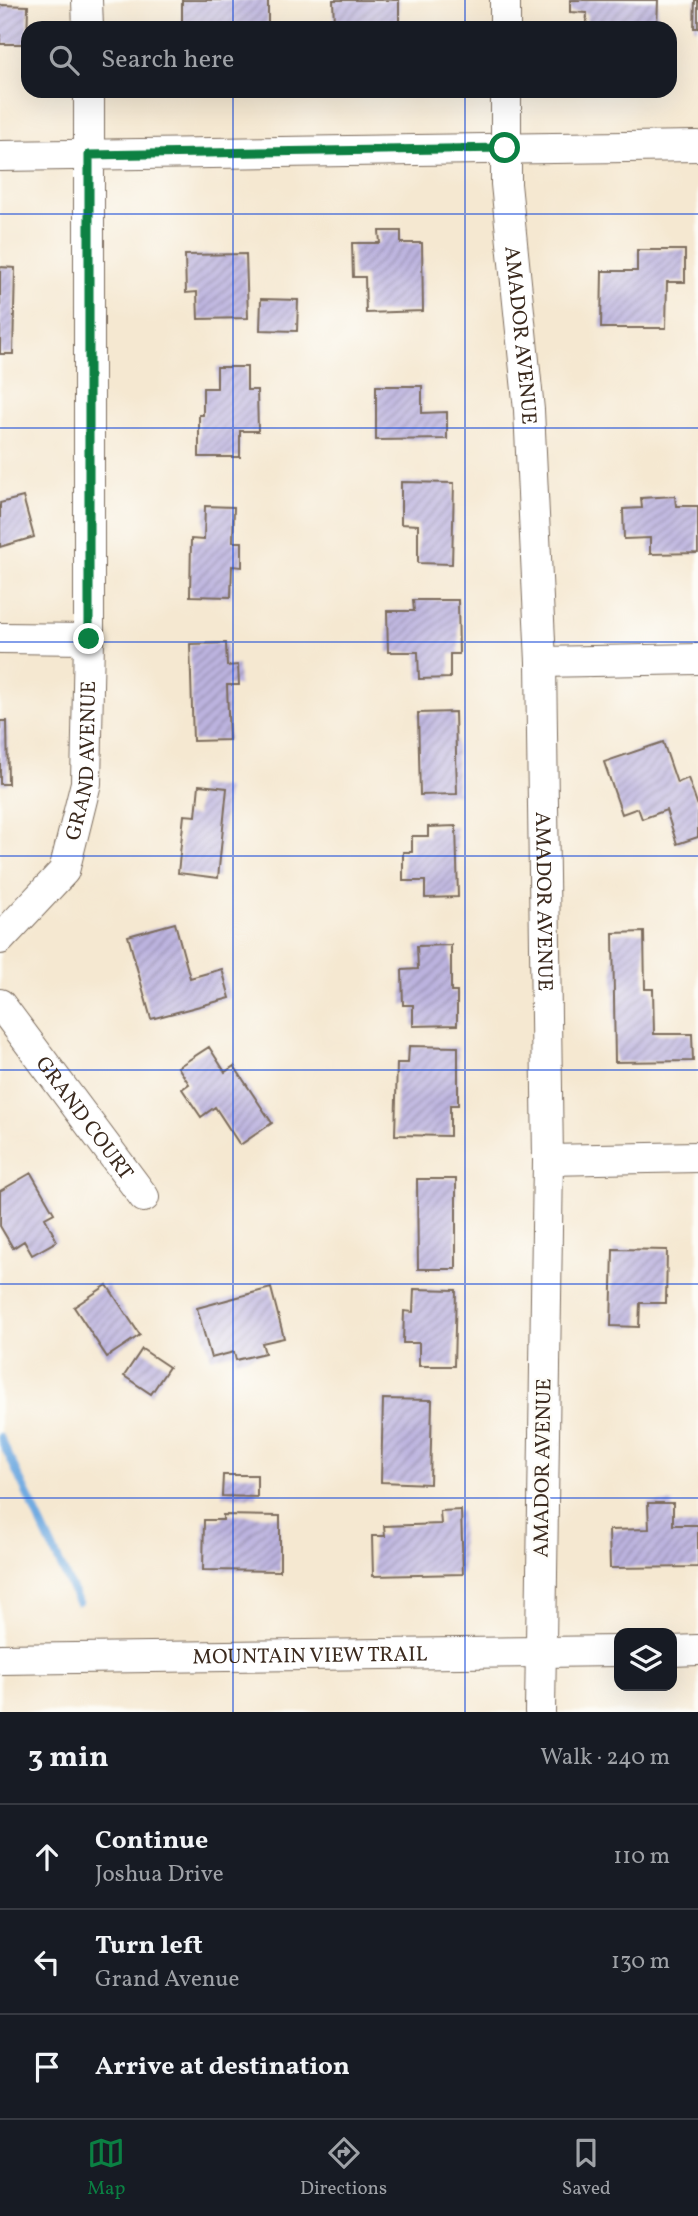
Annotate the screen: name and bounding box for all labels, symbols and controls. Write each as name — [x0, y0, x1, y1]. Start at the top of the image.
search box — [21, 21, 677, 98]
icon: search — [45, 41, 83, 79]
text: Search here — [101, 42, 234, 78]
route start — [489, 132, 520, 163]
street label: AMADOR AVENUE — [496, 245, 543, 425]
route end — [73, 623, 104, 654]
street label: GRAND AVENUE — [59, 680, 104, 844]
street label: AMADOR AVENUE — [527, 812, 559, 991]
street label: GRAND COURT — [28, 1051, 140, 1187]
street label: AMADOR AVENUE — [527, 1378, 560, 1558]
map controls — [614, 1628, 677, 1691]
button: layers — [614, 1628, 677, 1691]
street label: MOUNTAIN VIEW TRAIL — [192, 1640, 428, 1673]
text: 3 min — [28, 1737, 109, 1779]
text: Walk · 240 m — [540, 1742, 670, 1774]
text: Continue — [95, 1823, 208, 1859]
icon: ahead — [28, 1838, 66, 1876]
text: 110 m — [613, 1841, 670, 1873]
text: Joshua Drive — [95, 1859, 224, 1891]
text: Turn left — [95, 1928, 203, 1964]
icon: left — [28, 1943, 66, 1981]
text: 130 m — [611, 1946, 670, 1978]
text: Grand Avenue — [95, 1964, 239, 1996]
icon: arrive — [28, 2048, 66, 2086]
text: Arrive at destination — [95, 2049, 350, 2085]
tab: Map — [87, 2134, 125, 2202]
tab: Directions — [300, 2134, 387, 2202]
tab: Saved — [562, 2134, 611, 2202]

